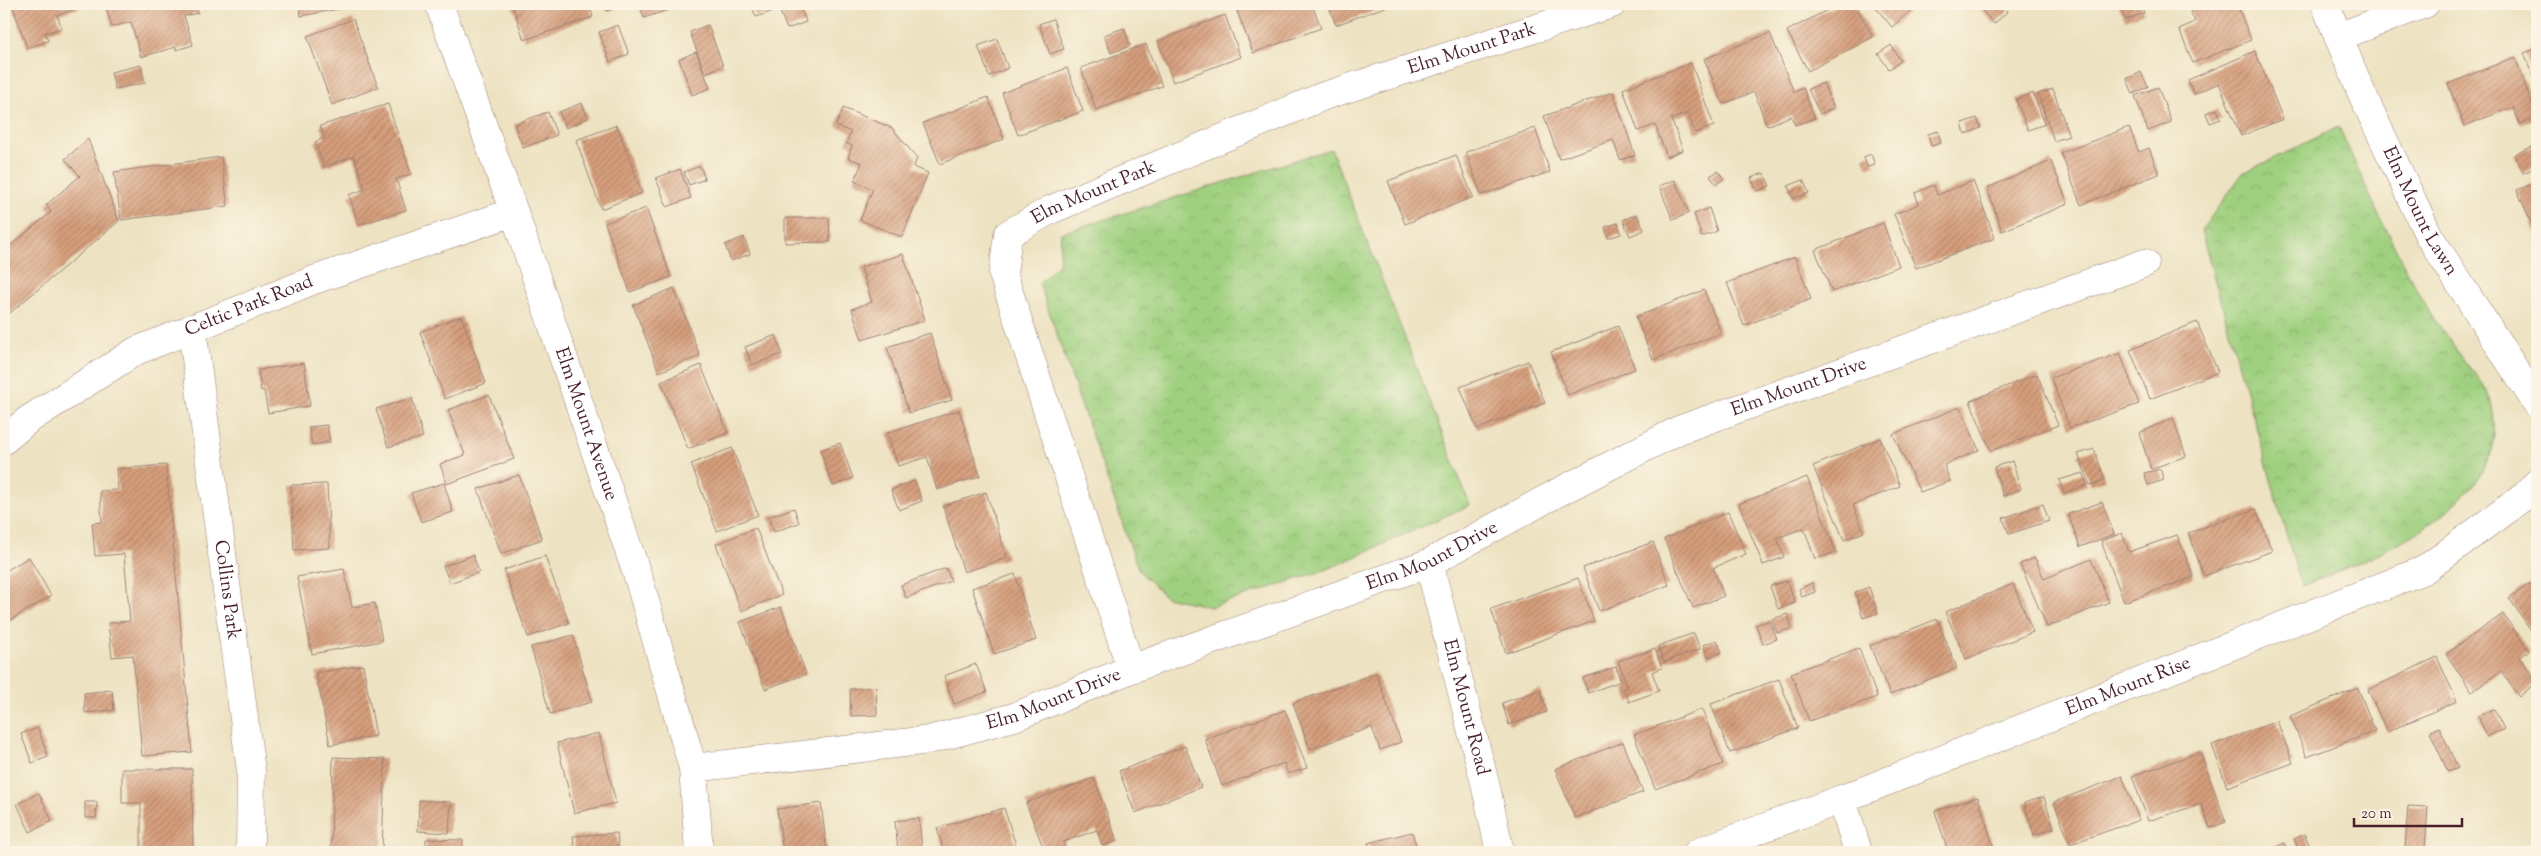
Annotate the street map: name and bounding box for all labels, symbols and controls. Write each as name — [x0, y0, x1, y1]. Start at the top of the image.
street label: Elm Mount Park — [1404, 15, 1540, 82]
street label: Elm Mount Lawn — [2375, 142, 2465, 281]
street label: Elm Mount Park — [1026, 154, 1161, 231]
street label: Celtic Park Road — [181, 268, 317, 344]
street label: Elm Mount Avenue — [547, 344, 625, 504]
street label: Elm Mount Drive — [1727, 350, 1871, 424]
street label: Elm Mount Drive — [1363, 514, 1503, 598]
street label: Collins Park — [207, 538, 247, 642]
street label: Elm Mount Road — [1435, 636, 1496, 779]
street label: Elm Mount Rise — [2062, 650, 2195, 723]
street label: Elm Mount Drive — [983, 661, 1125, 737]
scale bar — [2354, 796, 2461, 828]
text: 20 m — [2361, 804, 2392, 825]

